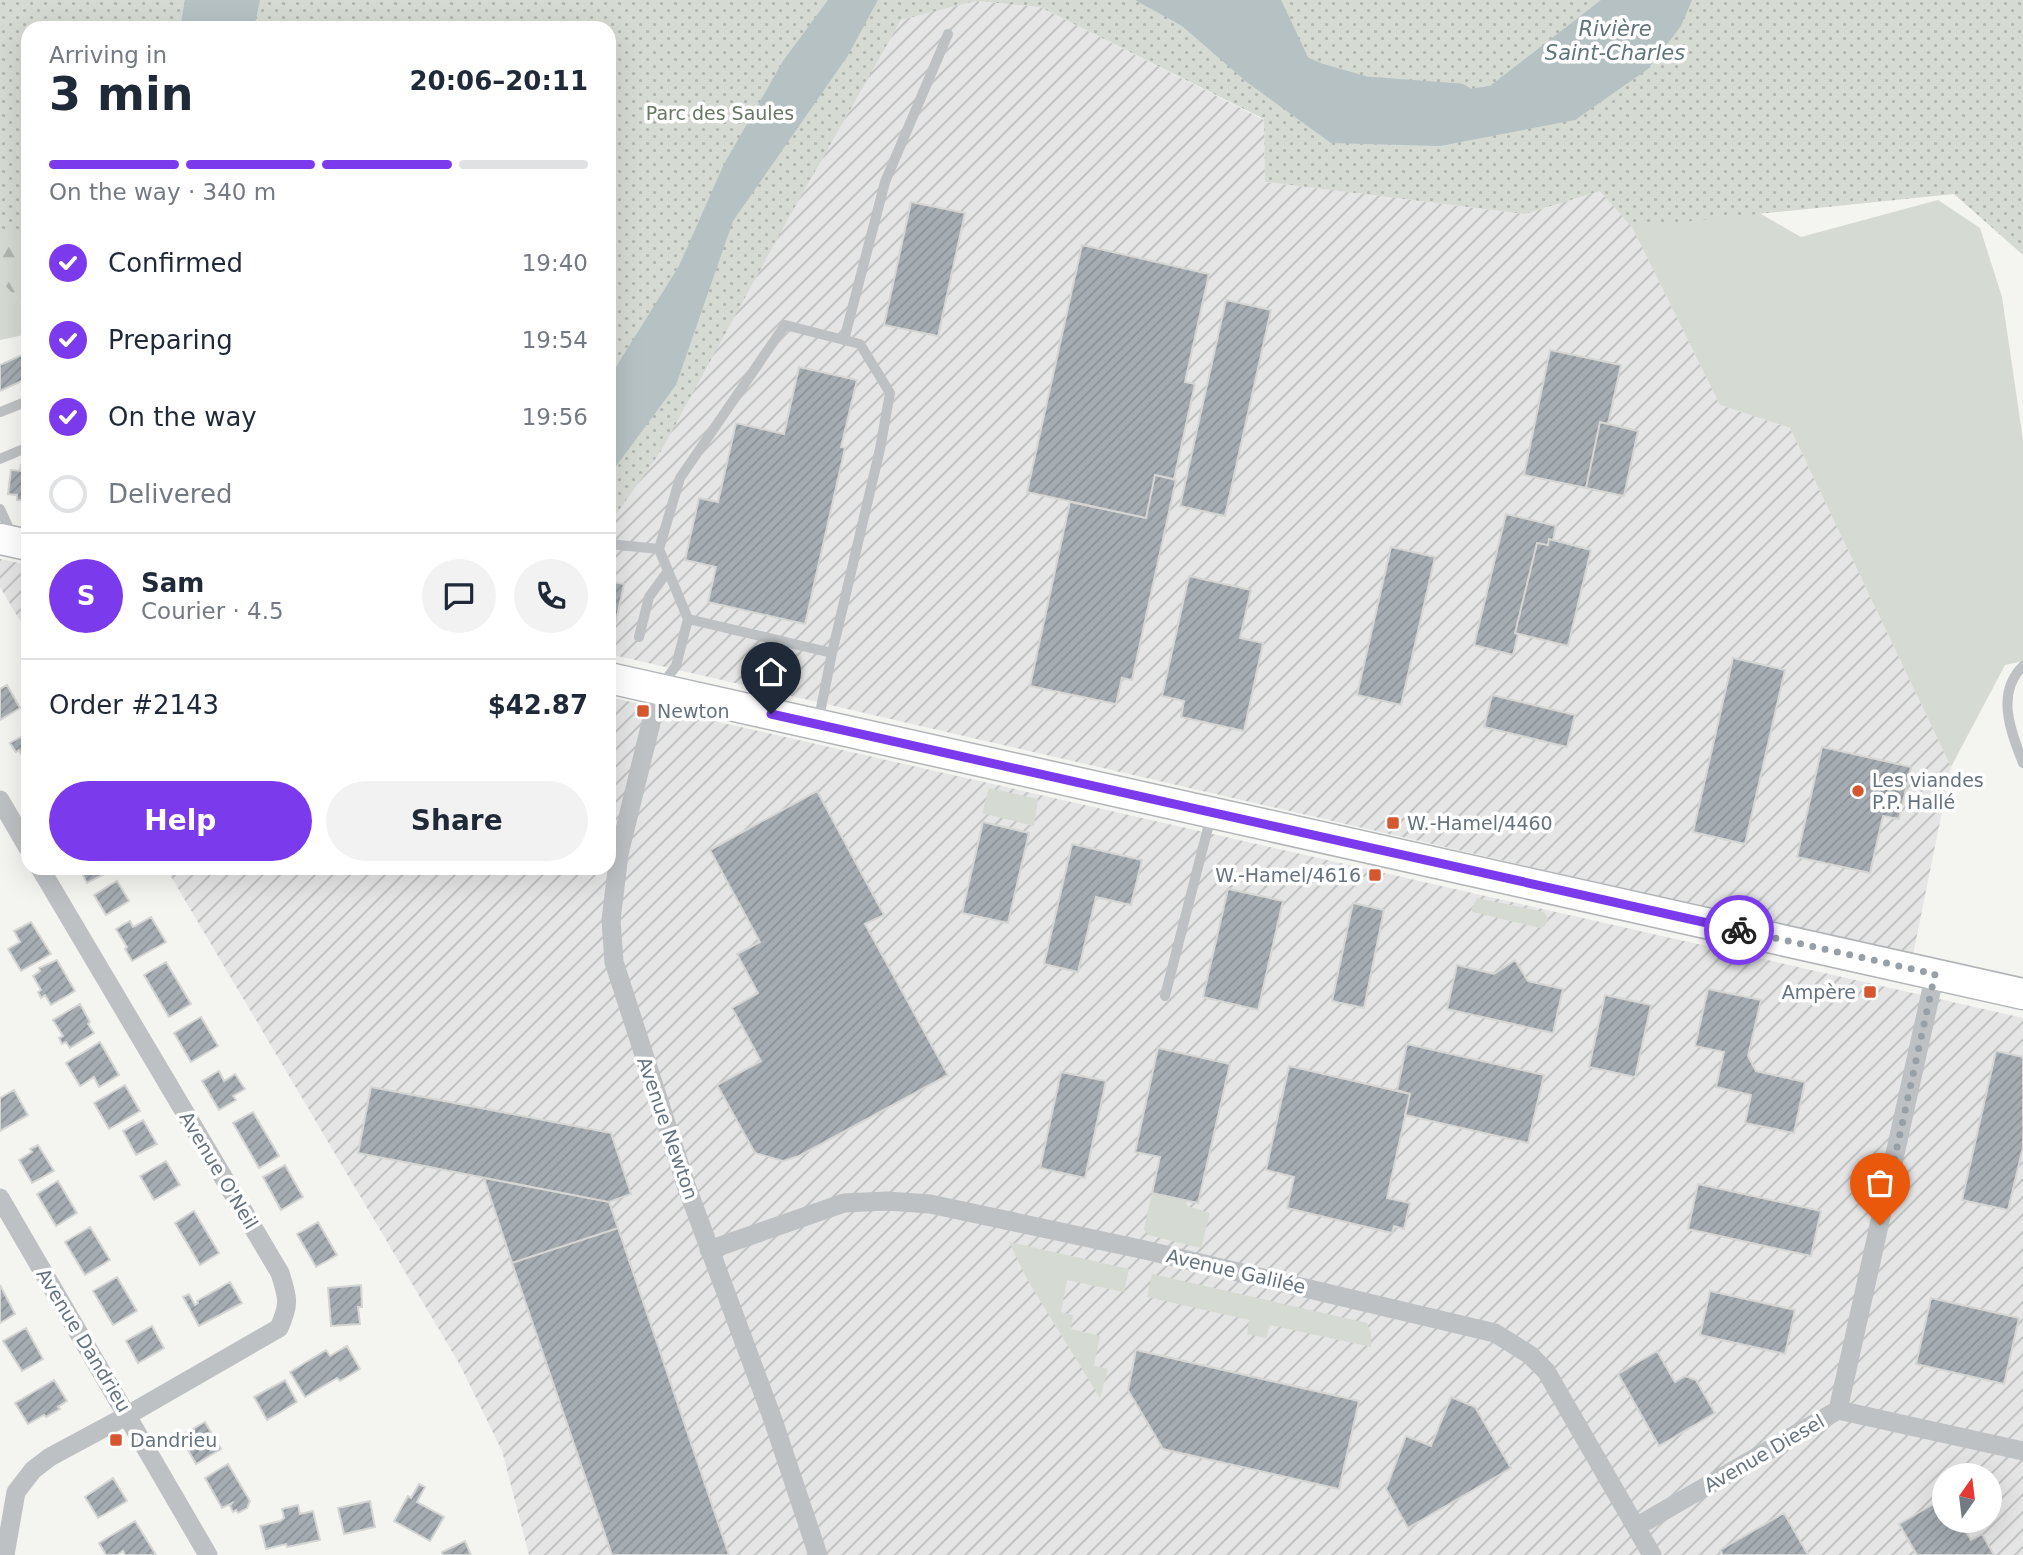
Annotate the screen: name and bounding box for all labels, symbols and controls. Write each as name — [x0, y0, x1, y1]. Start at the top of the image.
water label: Rivière Saint-Charles — [1545, 17, 1685, 65]
text: Arriving in — [49, 42, 167, 68]
text: 20:06–20:11 — [409, 66, 588, 96]
text: 3 min — [49, 67, 193, 121]
park label: Parc des Saules — [646, 102, 794, 124]
text: On the way · 340 m — [49, 179, 276, 205]
icon: check — [49, 244, 87, 282]
text: Confirmed — [108, 248, 243, 278]
text: 19:40 — [522, 250, 588, 276]
icon: check — [49, 321, 87, 359]
text: Preparing — [108, 325, 233, 355]
text: 19:54 — [522, 327, 588, 353]
icon: check — [49, 398, 87, 436]
text: On the way — [108, 402, 257, 432]
text: 19:56 — [522, 404, 588, 430]
text: Delivered — [108, 479, 232, 509]
button: chat — [422, 559, 496, 633]
button: phone — [514, 559, 588, 633]
text: Sam — [141, 568, 204, 598]
text: S — [77, 581, 95, 611]
text: Courier · 4.5 — [141, 598, 284, 624]
pin — [741, 642, 801, 714]
icon: home — [752, 653, 790, 691]
text: Order #2143 — [49, 690, 219, 720]
text: $42.87 — [488, 690, 588, 720]
place label: Newton — [657, 700, 730, 722]
marker: Newton — [635, 703, 651, 719]
place label: Les viandes P.P. Hallé — [1872, 769, 1984, 813]
button: Help — [49, 781, 312, 861]
button: Share — [326, 781, 588, 861]
marker: Les viandes P.P. Hallé — [1850, 783, 1866, 799]
place label: W.-Hamel/4460 — [1407, 812, 1553, 834]
marker: W.-Hamel/4460 — [1385, 815, 1401, 831]
place label: W.-Hamel/4616 — [1215, 864, 1361, 886]
marker: W.-Hamel/4616 — [1367, 867, 1383, 883]
courier — [1704, 895, 1774, 965]
icon: bike — [1720, 911, 1758, 949]
place label: Ampère — [1782, 981, 1856, 1003]
marker: Ampère — [1862, 984, 1878, 1000]
street label: Avenue Newton — [633, 1054, 703, 1202]
street label: Avenue O'Neil — [175, 1107, 263, 1233]
pin — [1850, 1153, 1910, 1225]
icon: bag — [1861, 1164, 1899, 1202]
street label: Avenue Galilée — [1164, 1244, 1308, 1298]
street label: Avenue Dandrieu — [32, 1264, 136, 1416]
street label: Avenue Diesel — [1700, 1410, 1828, 1496]
place label: Dandrieu — [130, 1429, 217, 1451]
marker: Dandrieu — [108, 1432, 124, 1448]
north arrow — [1932, 1463, 2002, 1533]
map controls — [1932, 1463, 2002, 1533]

